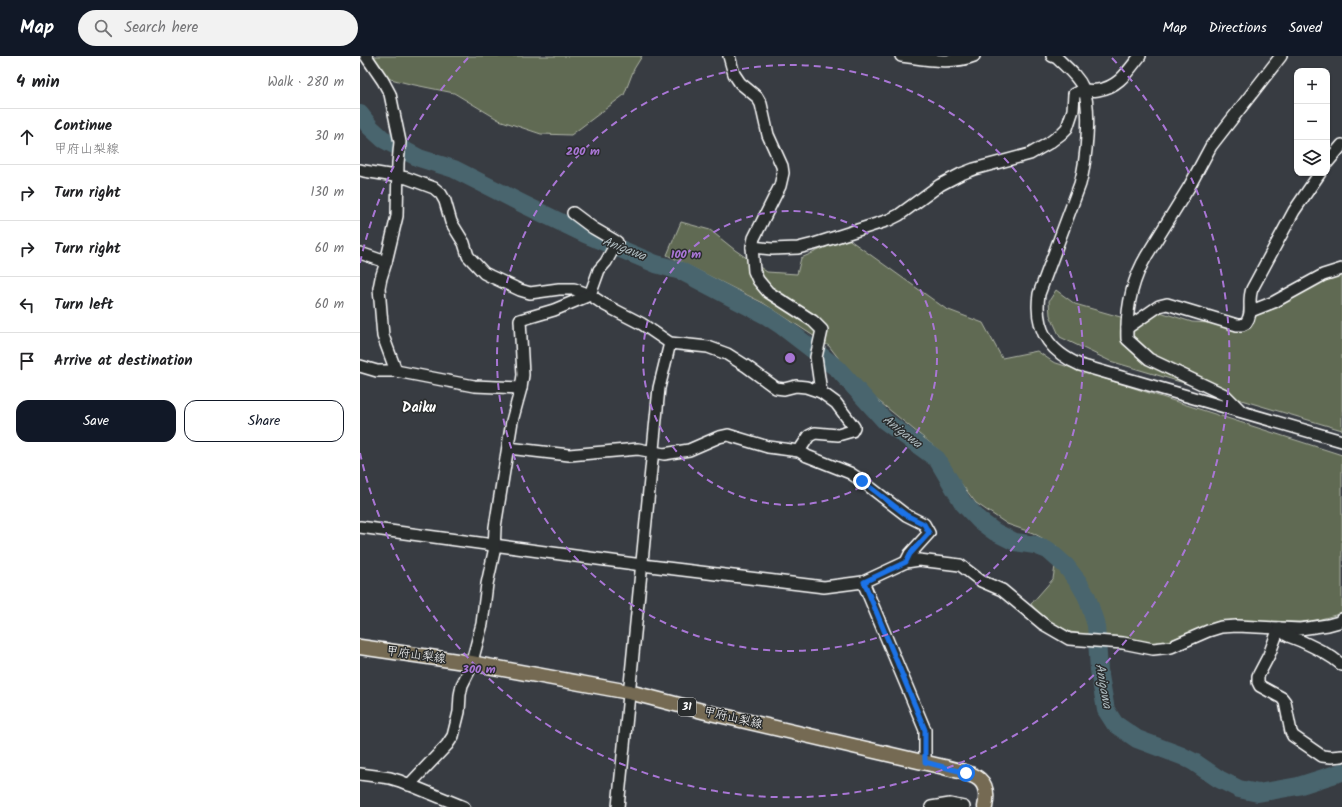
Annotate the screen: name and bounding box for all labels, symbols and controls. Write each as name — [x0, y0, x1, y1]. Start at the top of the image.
search box — [78, 10, 358, 46]
text: Map — [20, 13, 54, 43]
text: Search here — [124, 16, 198, 40]
icon: search — [92, 17, 114, 39]
text: Map — [1162, 17, 1187, 39]
text: Directions — [1209, 17, 1267, 39]
text: Saved — [1289, 17, 1322, 39]
map controls — [1294, 68, 1330, 176]
button: + — [1294, 68, 1330, 104]
text: 4 min — [16, 69, 60, 96]
text: Walk · 280 m — [268, 72, 344, 93]
button: − — [1294, 104, 1330, 140]
text: Continue — [54, 114, 112, 138]
icon: ahead — [16, 126, 38, 148]
text: 30 m — [315, 126, 344, 147]
text: 甲府山梨線 — [54, 139, 119, 160]
button: layers — [1294, 140, 1330, 176]
text: 200 m — [566, 142, 600, 161]
text: Turn right — [54, 181, 121, 205]
icon: right — [16, 182, 38, 204]
text: 130 m — [310, 182, 344, 203]
water label: Anigawa — [599, 231, 650, 267]
text: Turn right — [54, 237, 121, 261]
icon: right — [16, 238, 38, 260]
text: 60 m — [315, 238, 344, 259]
text: 100 m — [671, 245, 701, 264]
text: Turn left — [54, 293, 114, 317]
icon: left — [16, 294, 38, 316]
text: 60 m — [315, 294, 344, 315]
text: Arrive at destination — [54, 349, 193, 373]
icon: arrive — [16, 350, 38, 372]
centre of rings — [783, 351, 797, 365]
district label: Daiku — [402, 397, 436, 419]
button: Save — [16, 400, 176, 442]
button: Share — [184, 400, 344, 442]
water label: Anigawa — [878, 410, 927, 455]
route end — [853, 472, 871, 490]
street label: 甲府山梨線 — [385, 641, 447, 669]
text: 300 m — [461, 660, 496, 679]
water label: Anigawa — [1089, 662, 1117, 711]
road number: 31 — [678, 698, 696, 716]
street label: 甲府山梨線 — [702, 702, 764, 734]
route start — [957, 764, 975, 782]

